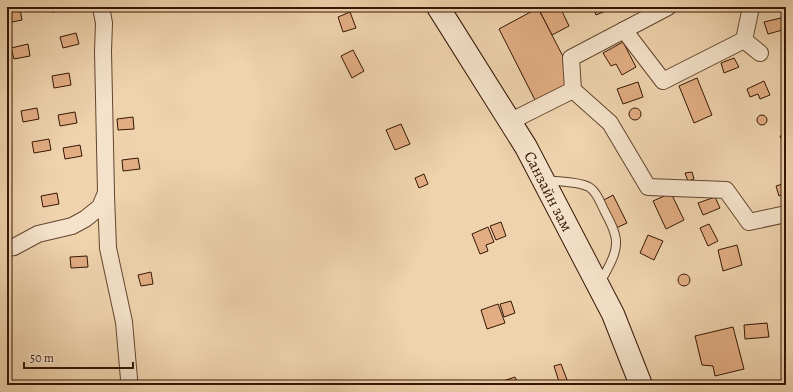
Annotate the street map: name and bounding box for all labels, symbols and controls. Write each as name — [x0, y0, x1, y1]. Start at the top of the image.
street label: Санзайн зам — [518, 147, 578, 236]
scale bar — [24, 344, 133, 370]
text: 50 m — [30, 350, 54, 366]

